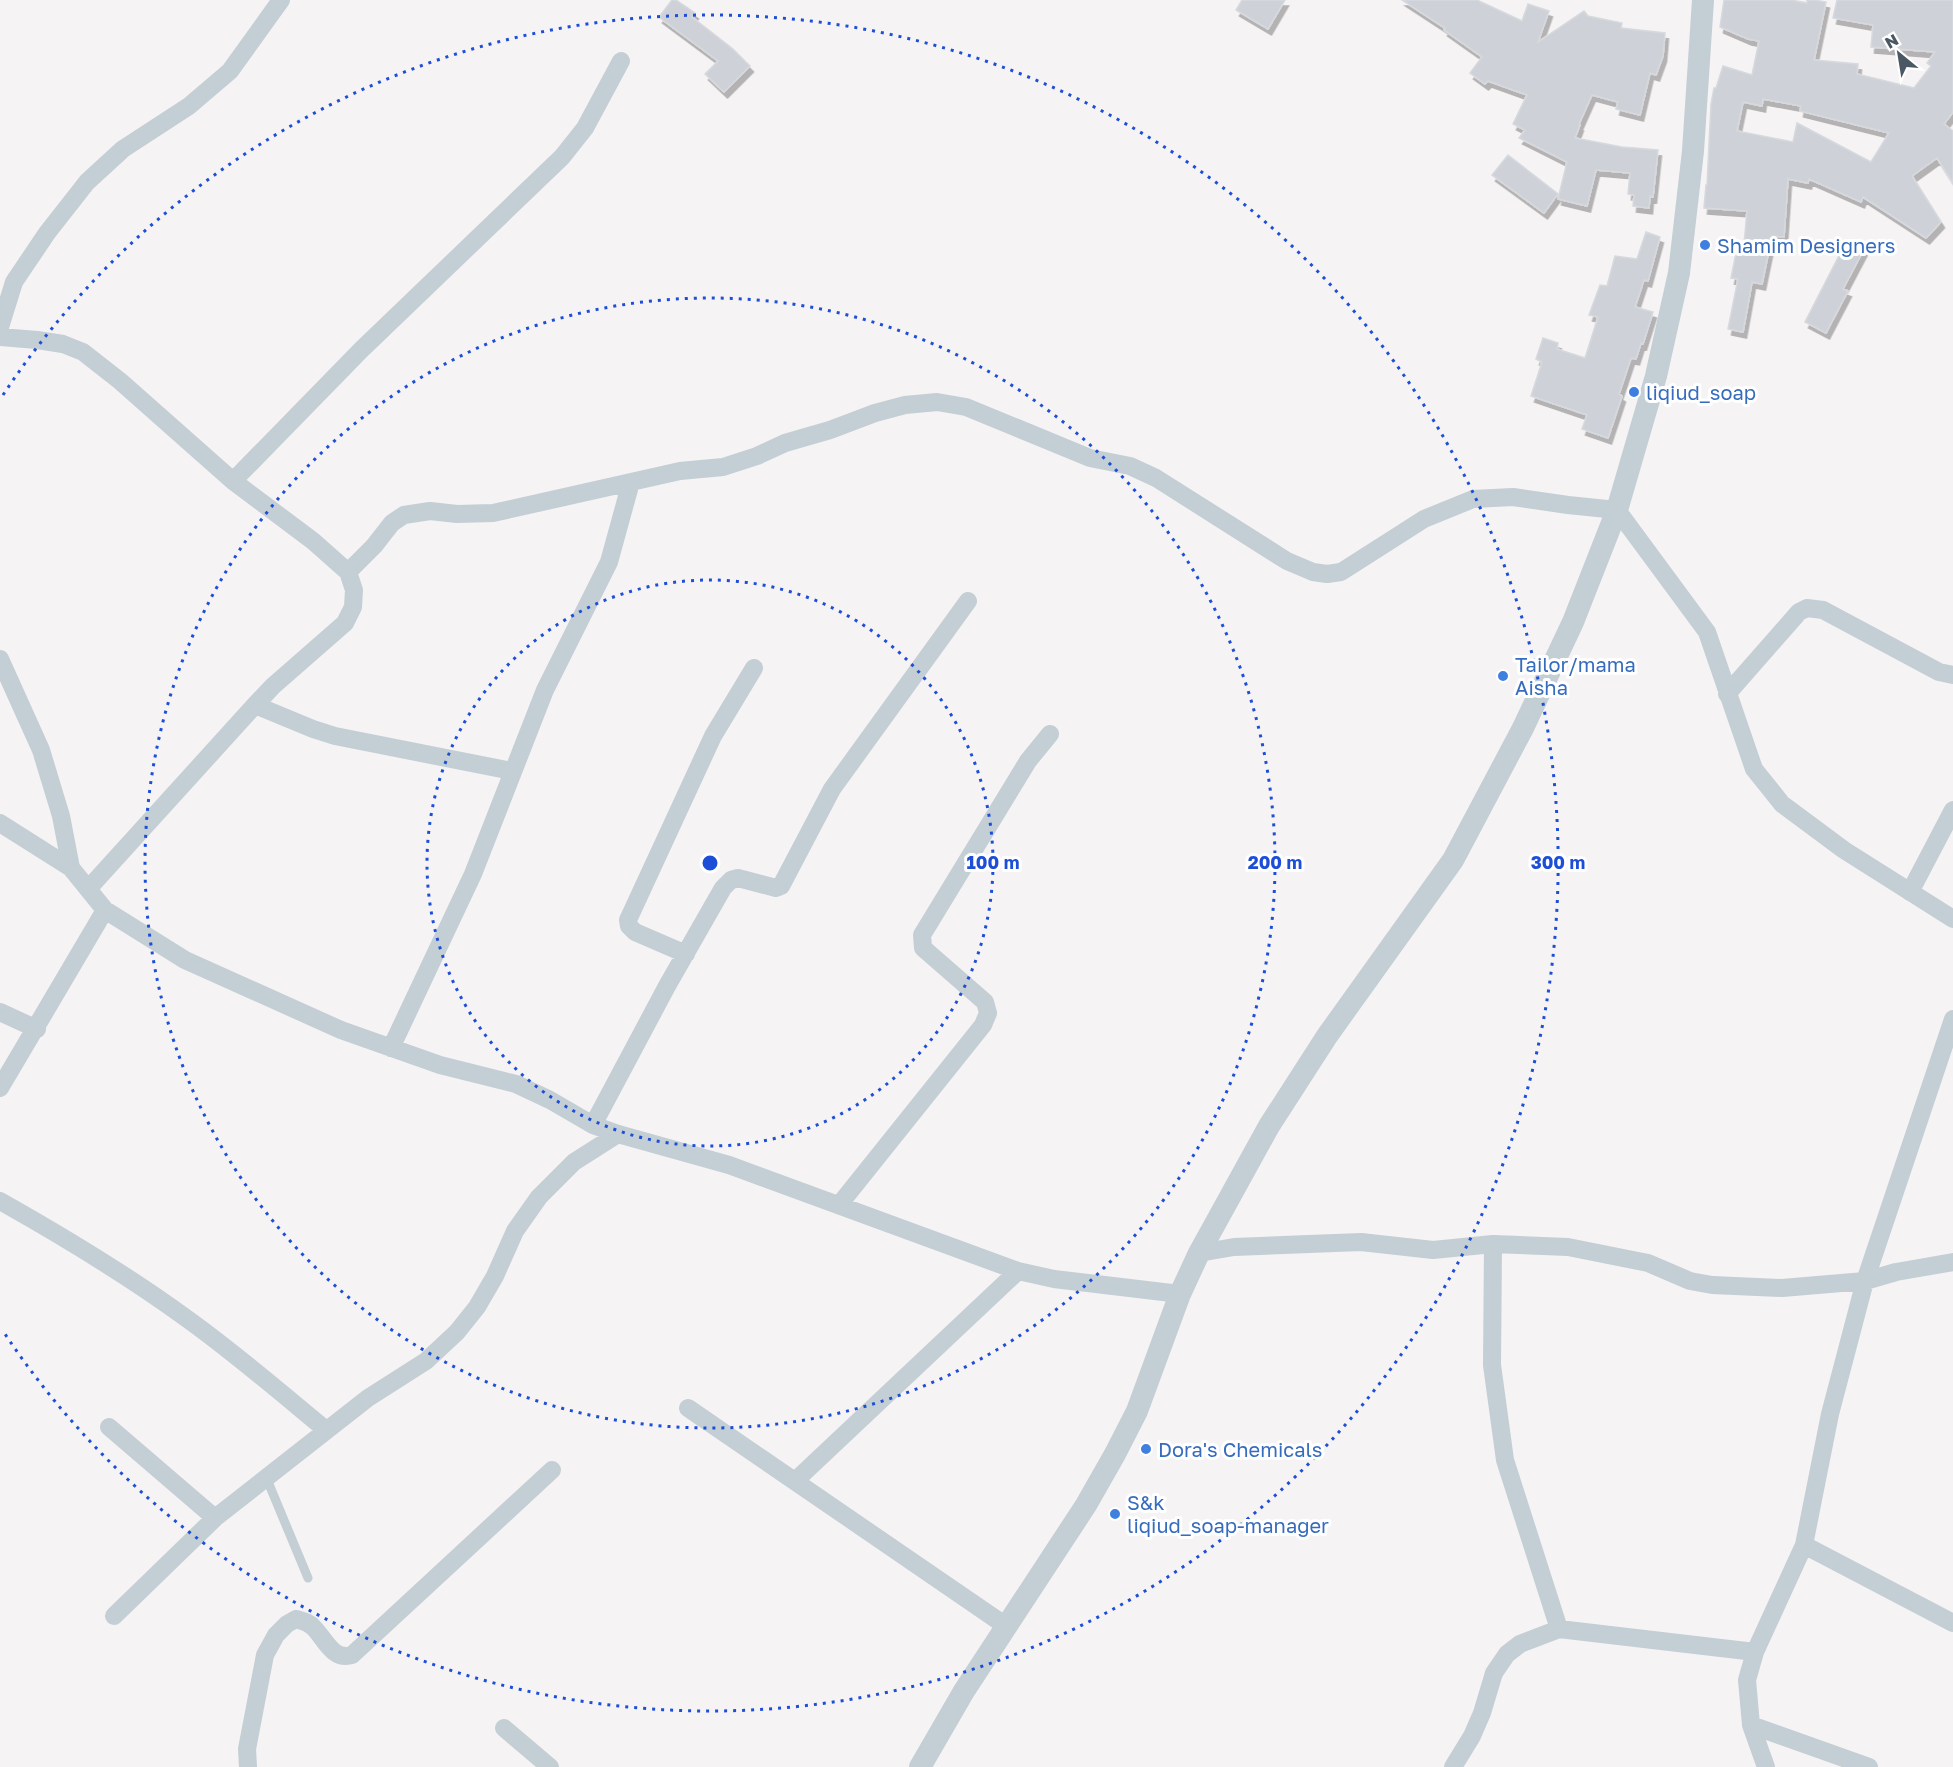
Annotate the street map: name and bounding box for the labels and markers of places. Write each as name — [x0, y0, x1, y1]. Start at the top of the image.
place label: Shamim Designers — [1717, 233, 1895, 257]
marker: Shamim Designers — [1698, 238, 1712, 252]
place label: liqiud_soap — [1646, 380, 1756, 404]
marker: liqiud_soap — [1627, 385, 1641, 399]
place label: Tailor/mama Aisha — [1515, 652, 1636, 699]
marker: Tailor/mama Aisha — [1496, 669, 1510, 683]
centre of rings — [700, 853, 720, 873]
place label: Dora's Chemicals — [1158, 1437, 1322, 1461]
marker: Dora's Chemicals — [1139, 1442, 1153, 1456]
place label: S&k liqiud_soap-manager — [1127, 1490, 1329, 1537]
marker: S&k liqiud_soap-manager — [1108, 1507, 1122, 1521]

